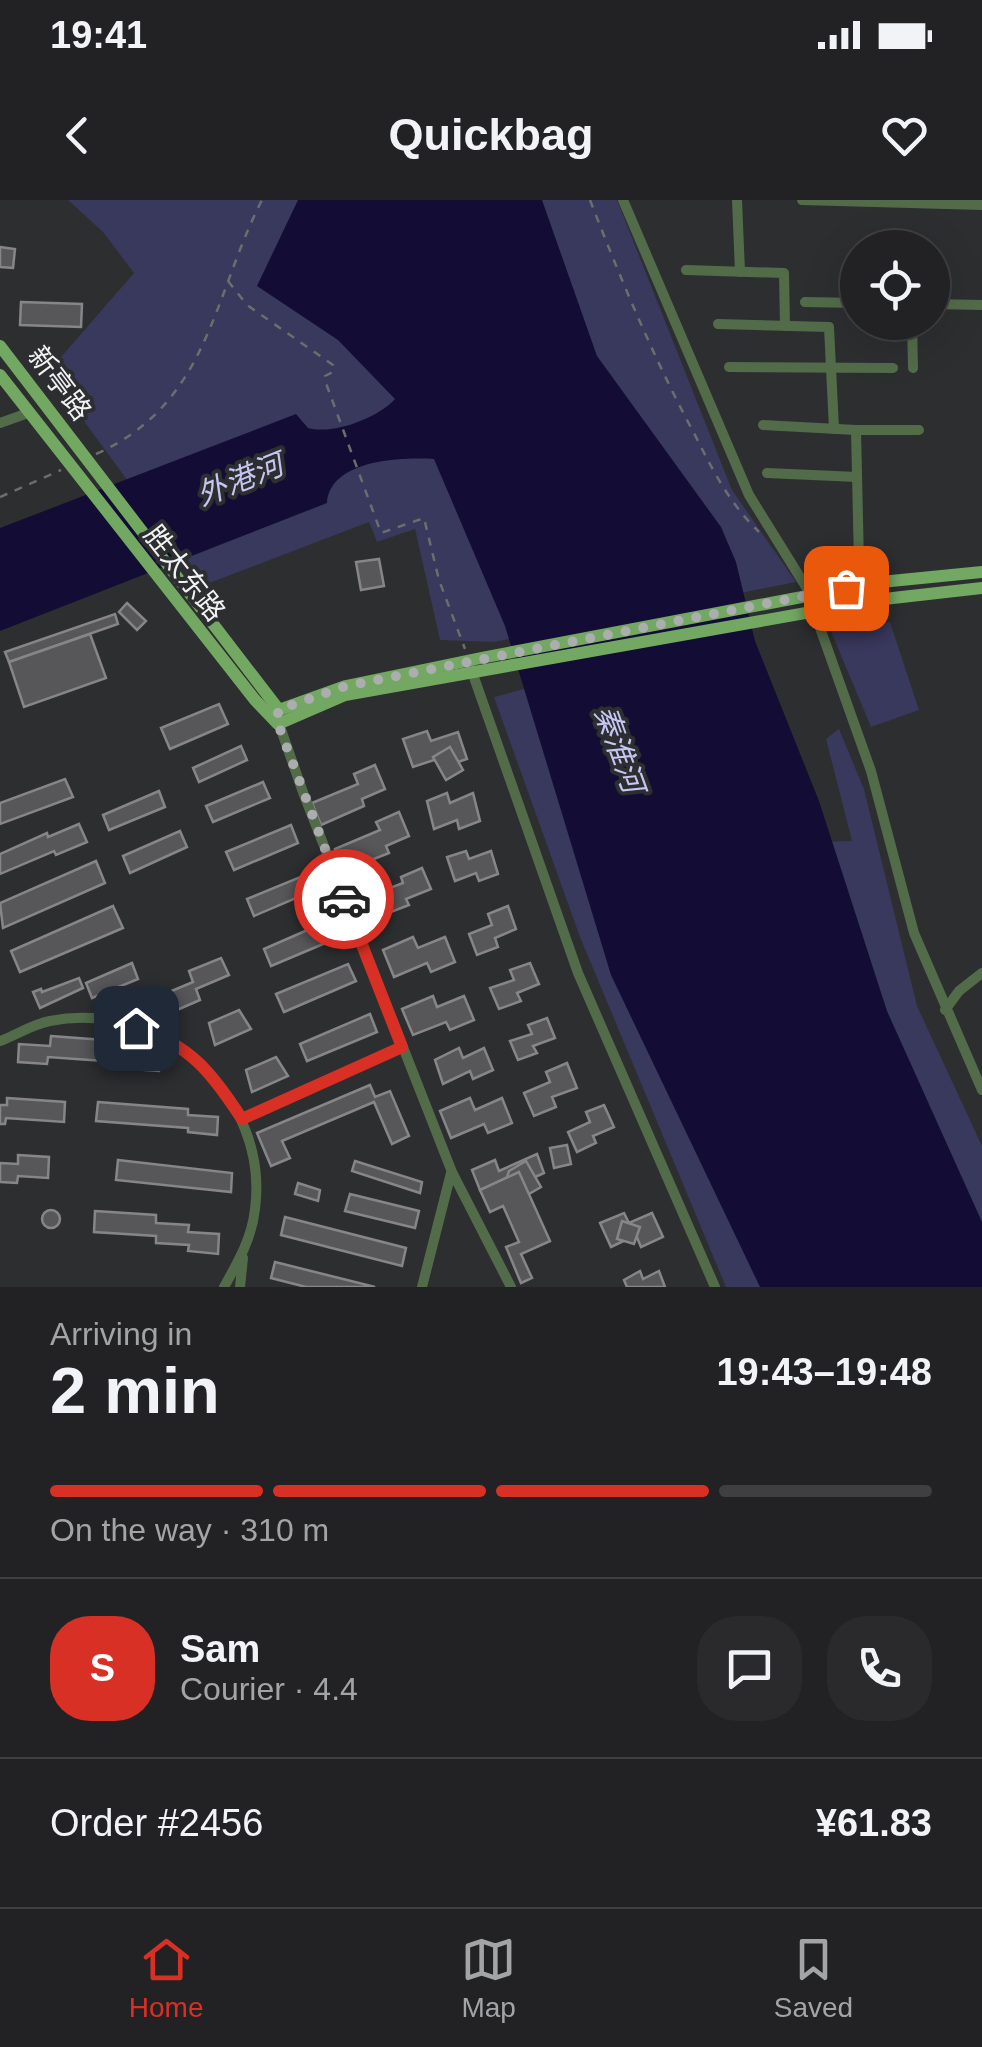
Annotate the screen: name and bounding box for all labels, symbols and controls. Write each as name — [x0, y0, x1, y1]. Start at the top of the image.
text: 19:41 — [50, 14, 147, 56]
icon: back — [50, 108, 105, 163]
icon: heart — [877, 108, 932, 163]
text: Quickbag — [388, 109, 594, 160]
map controls — [840, 230, 950, 340]
button: locate — [840, 230, 950, 340]
street label: 新亭路 — [22, 340, 97, 426]
water label: 外港河 — [192, 446, 292, 512]
street label: 胜太东路 — [138, 520, 231, 627]
pin — [804, 546, 889, 631]
icon: bag — [819, 561, 874, 616]
water label: 秦淮河 — [589, 701, 652, 801]
courier — [294, 849, 394, 949]
icon: car — [317, 872, 372, 927]
pin — [94, 986, 179, 1071]
icon: home — [109, 1001, 164, 1056]
text: Arriving in — [50, 1316, 192, 1352]
text: 19:43–19:48 — [716, 1351, 932, 1393]
text: 2 min — [50, 1354, 220, 1427]
text: On the way · 310 m — [50, 1512, 329, 1548]
button: chat — [697, 1616, 802, 1721]
button: phone — [827, 1616, 932, 1721]
text: Sam — [180, 1628, 260, 1670]
text: S — [90, 1647, 115, 1689]
text: Courier · 4.4 — [180, 1671, 358, 1707]
text: Order #2456 — [50, 1802, 263, 1844]
text: ¥61.83 — [816, 1802, 932, 1844]
tab: Home — [129, 1932, 204, 2024]
tab: Map — [461, 1932, 516, 2024]
tab: Saved — [774, 1932, 853, 2024]

